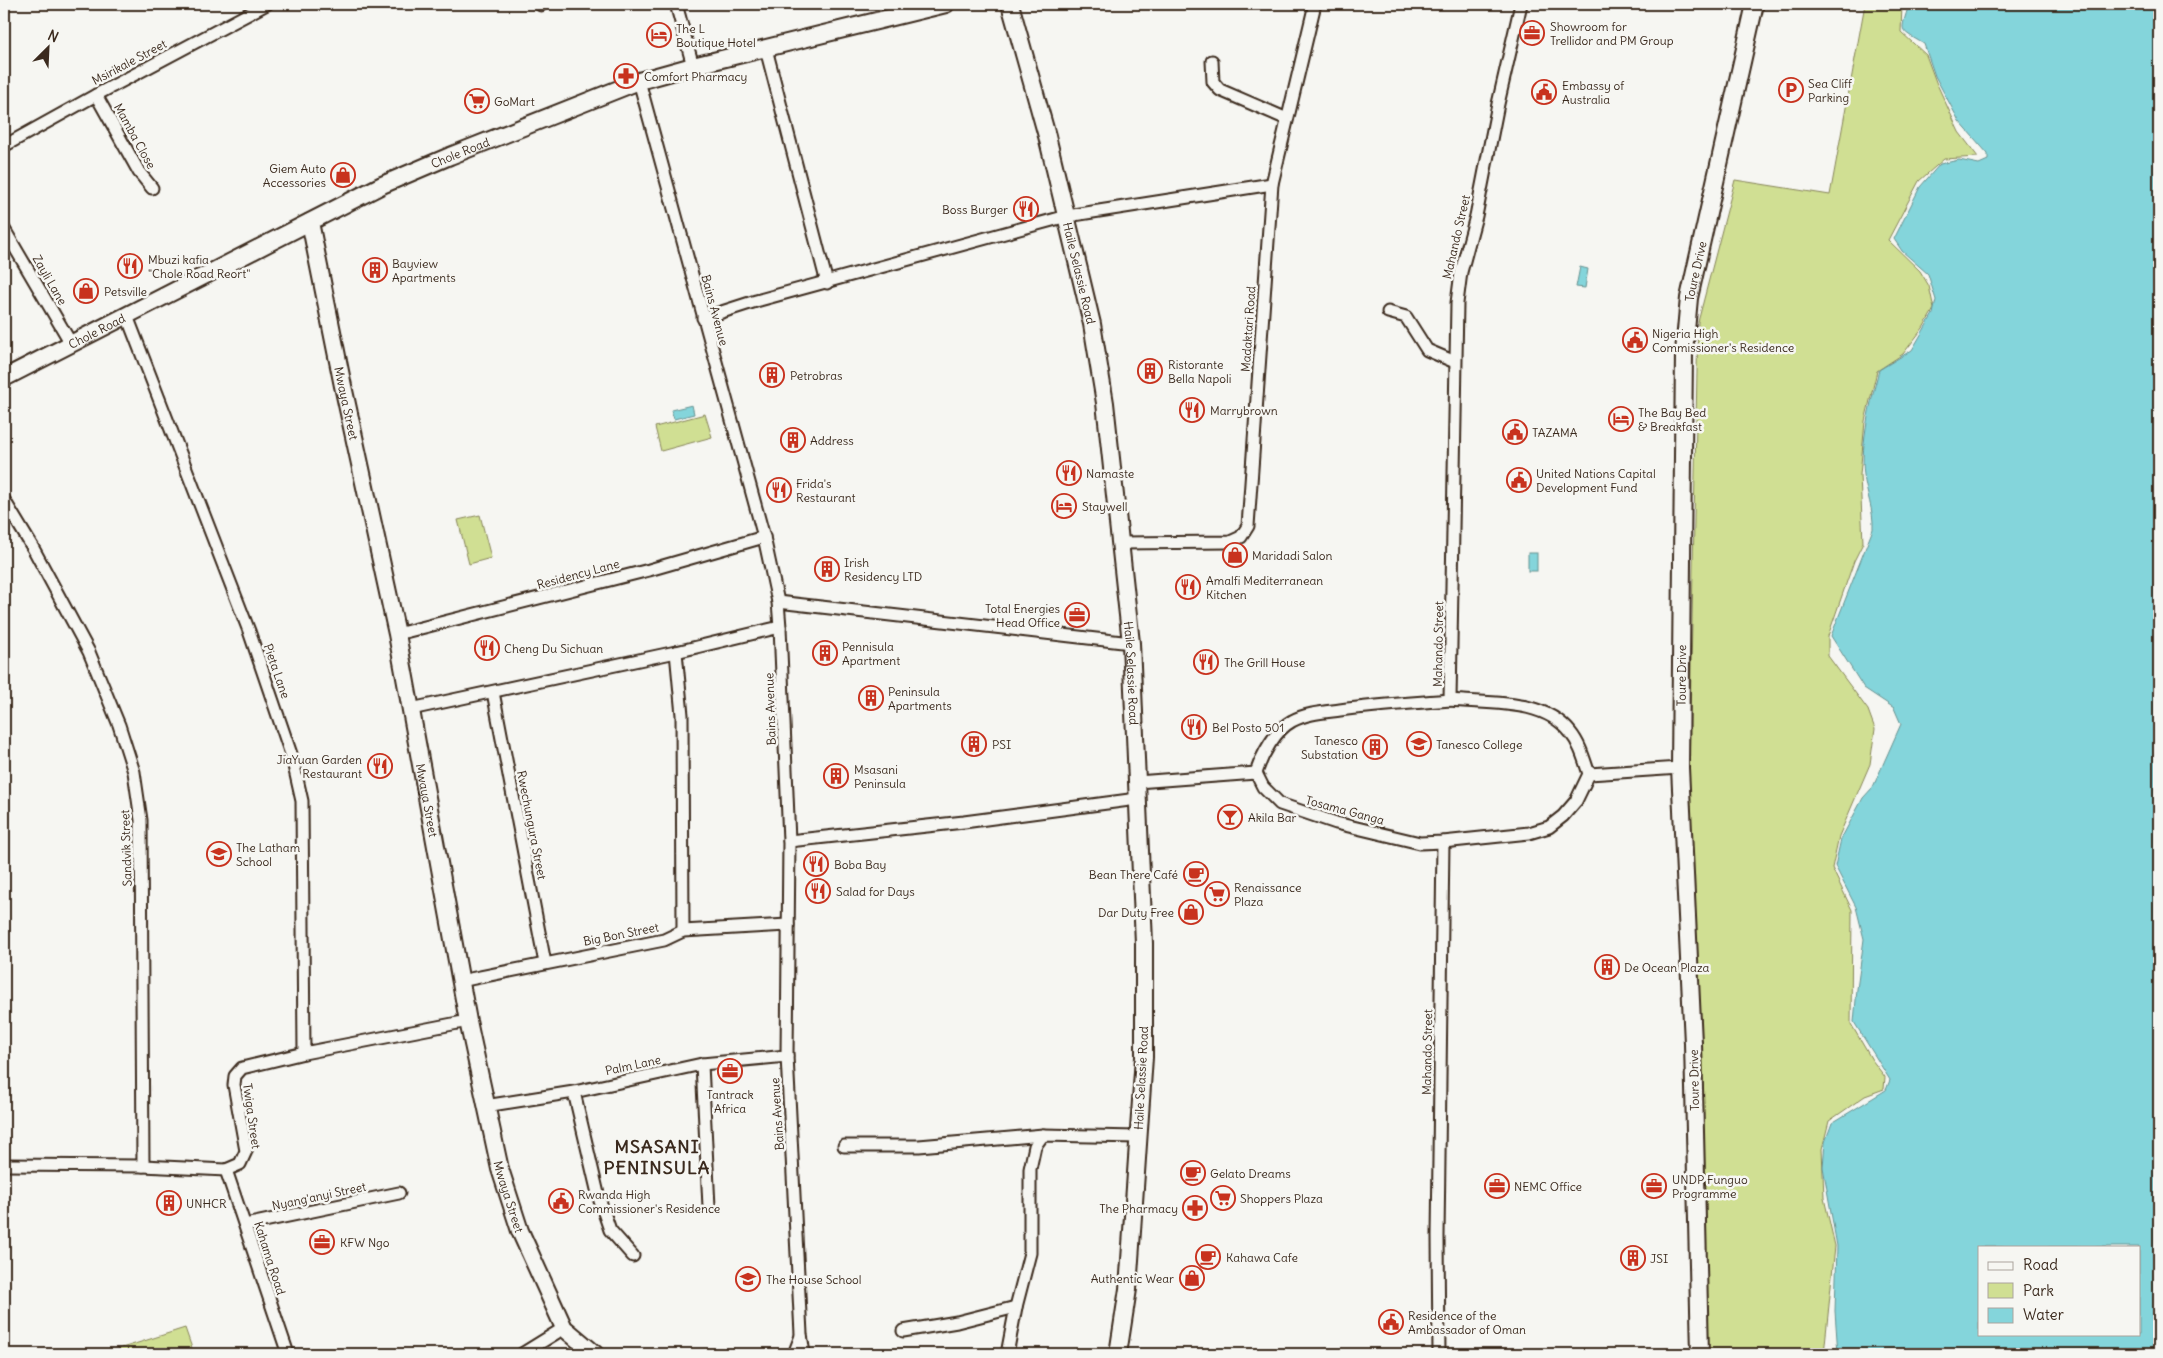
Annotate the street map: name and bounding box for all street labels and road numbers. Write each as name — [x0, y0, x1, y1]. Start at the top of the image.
street label: Msirikale Street — [89, 36, 169, 88]
street label: Mamba Close — [111, 101, 159, 171]
street label: Chole Road — [428, 134, 491, 171]
street label: Mahando Street — [1439, 193, 1473, 281]
street label: Haile Selassie Road — [1060, 221, 1099, 325]
street label: Toure Drive — [1681, 240, 1709, 302]
street label: Zayli Lane — [30, 252, 70, 308]
street label: Bains Avenue — [698, 273, 732, 347]
street label: Madaktari Road — [1238, 286, 1258, 372]
street label: Chole Road — [66, 310, 128, 351]
street label: Mwaya Street — [332, 365, 362, 441]
street label: Residency Lane — [535, 556, 621, 592]
street label: Mahando Street — [1430, 601, 1446, 687]
street label: Haile Selassie Road — [1121, 620, 1142, 725]
street label: Pieta Lane — [261, 642, 293, 700]
street label: Toure Drive — [1673, 645, 1689, 706]
street label: Bains Avenue — [761, 672, 779, 746]
street label: Mwaya Street — [413, 762, 442, 838]
street label: Rwechungura Street — [514, 769, 550, 881]
street label: Tosama Ganga — [1304, 792, 1386, 828]
street label: Sandvik Street — [117, 809, 135, 887]
street label: Big Bon Street — [582, 919, 660, 949]
street label: Mahando Street — [1419, 1009, 1435, 1095]
street label: Haile Selassie Road — [1131, 1026, 1151, 1130]
street label: Toure Drive — [1686, 1049, 1702, 1111]
street label: Palm Lane — [604, 1052, 662, 1078]
street label: Bains Avenue — [767, 1077, 787, 1151]
street label: Twiga Street — [240, 1082, 264, 1150]
street label: Mwaya Street — [491, 1159, 527, 1234]
street label: Nyang'anyi Street — [271, 1179, 367, 1213]
street label: Kahama Road — [251, 1219, 289, 1297]

